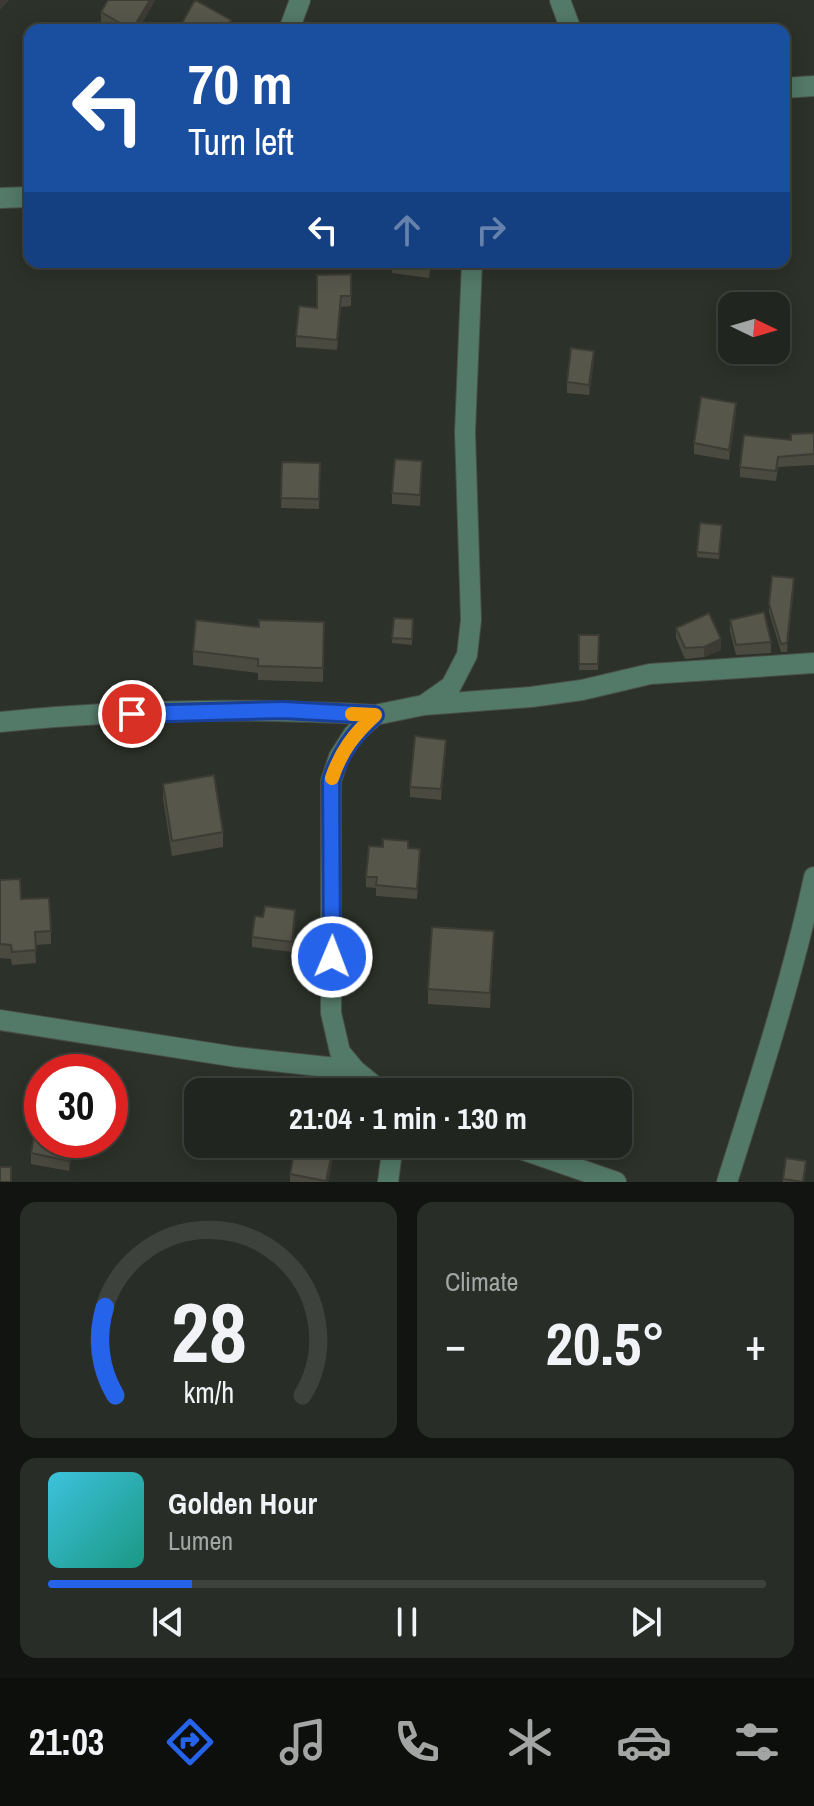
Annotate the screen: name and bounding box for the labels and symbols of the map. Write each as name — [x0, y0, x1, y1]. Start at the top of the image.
north arrow — [718, 292, 790, 364]
pin — [98, 680, 166, 748]
position arrow — [290, 915, 374, 999]
speed limit sign: 30 — [24, 1054, 128, 1158]

